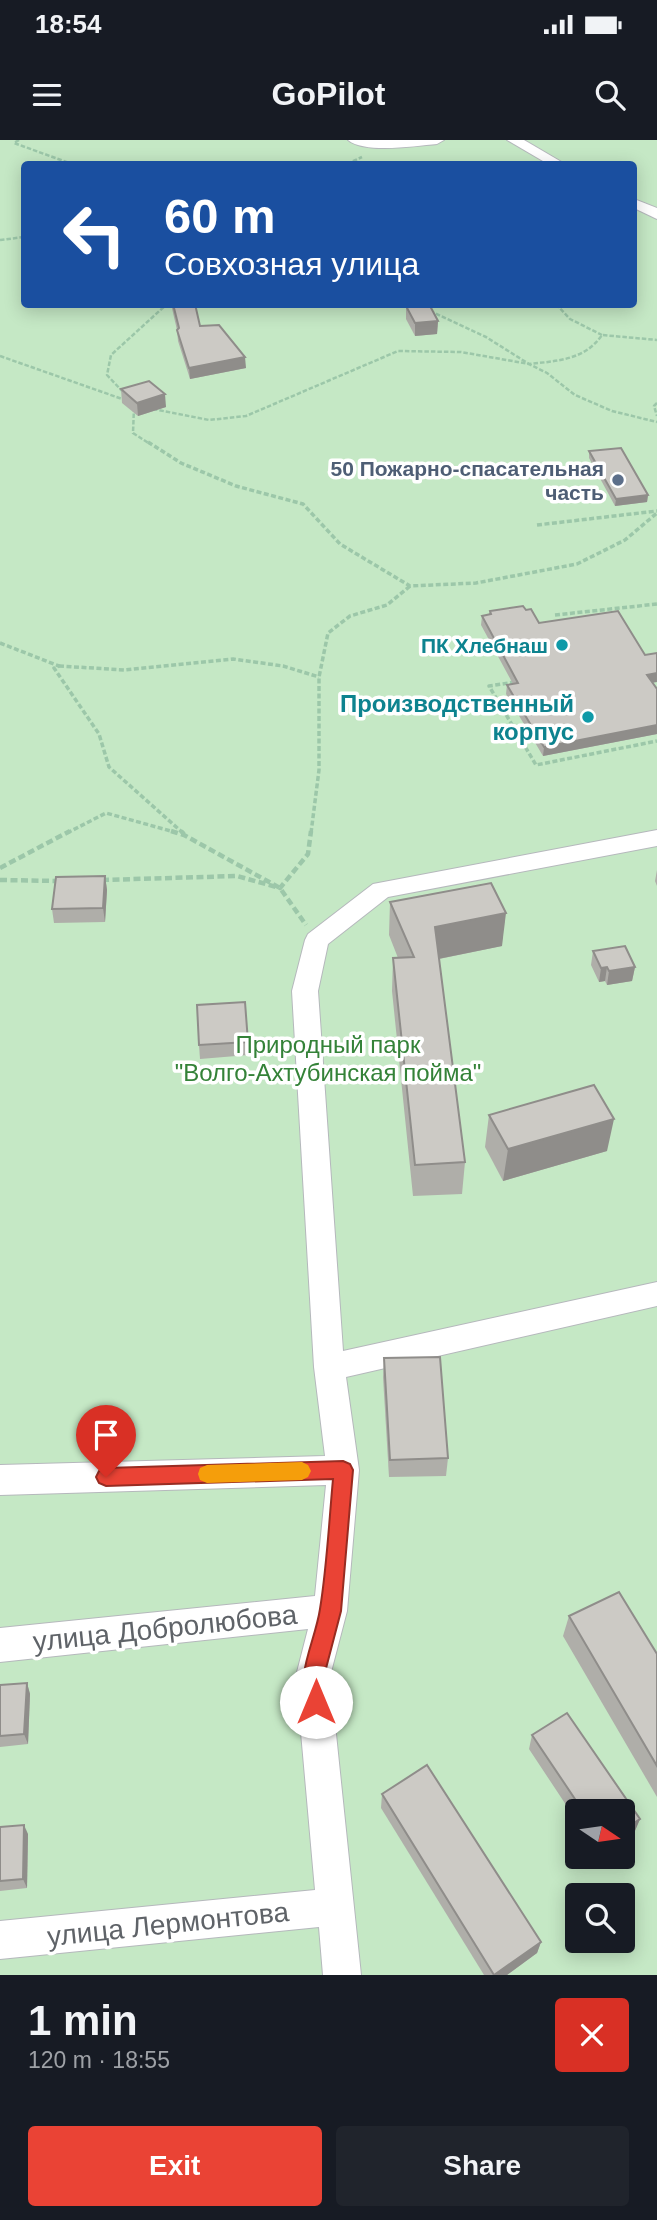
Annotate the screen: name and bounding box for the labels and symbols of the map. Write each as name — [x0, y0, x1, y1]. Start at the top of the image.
place label: 50 Пожарно-спасательная часть — [331, 457, 604, 504]
marker: 50 Пожарно-спасательная часть — [610, 472, 626, 488]
place label: ПК Хлебнаш — [421, 634, 548, 657]
marker: ПК Хлебнаш — [554, 637, 570, 653]
place label: Производственный корпус — [340, 690, 574, 745]
marker: Производственный корпус — [580, 709, 596, 725]
park label: Природный парк "Волго-Ахтубинская пойма" — [175, 1031, 481, 1086]
pin — [76, 1405, 136, 1477]
street label: улица Добролюбова — [31, 1599, 299, 1657]
position arrow — [279, 1665, 353, 1739]
north arrow — [565, 1799, 635, 1869]
street label: улица Лермонтова — [46, 1896, 291, 1952]

